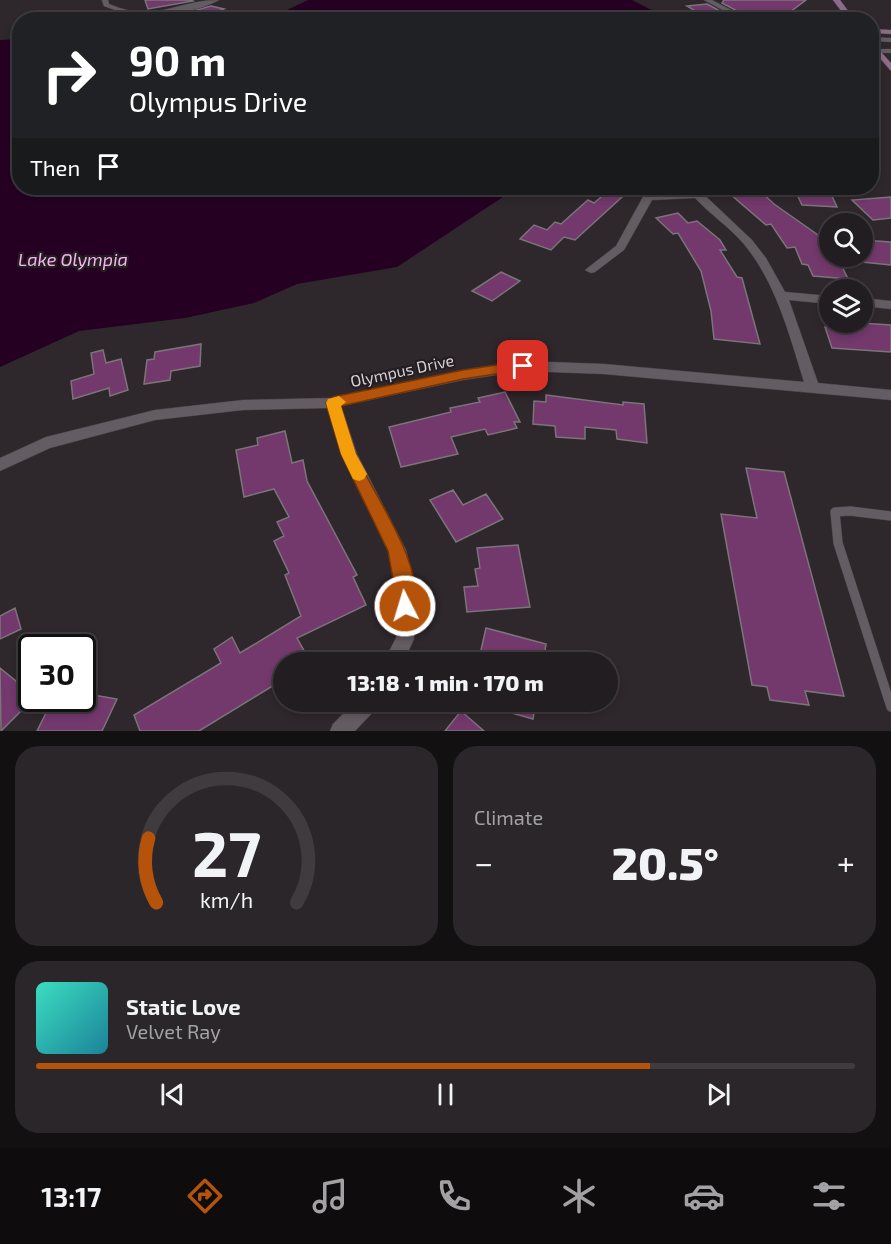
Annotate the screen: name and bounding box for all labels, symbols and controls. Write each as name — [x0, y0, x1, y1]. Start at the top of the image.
text: 90 m — [129, 34, 226, 84]
icon: right — [30, 36, 108, 114]
text: Olympus Drive — [129, 85, 307, 117]
icon: arrive — [92, 150, 125, 183]
text: Then — [30, 154, 80, 180]
map controls — [819, 213, 873, 333]
button: search — [819, 213, 873, 267]
water label: Lake Olympia — [18, 248, 128, 270]
button: layers — [819, 279, 873, 333]
pin — [497, 340, 548, 391]
icon: arrive — [506, 349, 539, 382]
street label: Olympus Drive — [348, 350, 456, 390]
position arrow — [373, 574, 437, 638]
speed limit sign: 30 — [18, 634, 96, 712]
text: 13:18 · 1 min · 170 m — [347, 669, 544, 695]
text: Climate — [474, 805, 543, 829]
text: 27 — [192, 815, 261, 890]
text: 20.5° — [611, 835, 719, 889]
text: − — [474, 842, 493, 882]
text: + — [837, 842, 855, 882]
text: km/h — [200, 887, 253, 912]
text: Static Love — [126, 993, 241, 1019]
text: Velvet Ray — [126, 1019, 221, 1043]
icon: previous — [156, 1078, 189, 1111]
icon: pause — [429, 1078, 462, 1111]
icon: next — [702, 1078, 735, 1111]
icon: directions — [184, 1175, 226, 1217]
icon: music — [309, 1175, 351, 1217]
icon: phone — [433, 1175, 475, 1217]
icon: climate — [558, 1175, 600, 1217]
icon: car — [683, 1175, 725, 1217]
icon: filters — [808, 1175, 850, 1217]
text: 13:17 — [41, 1180, 101, 1212]

